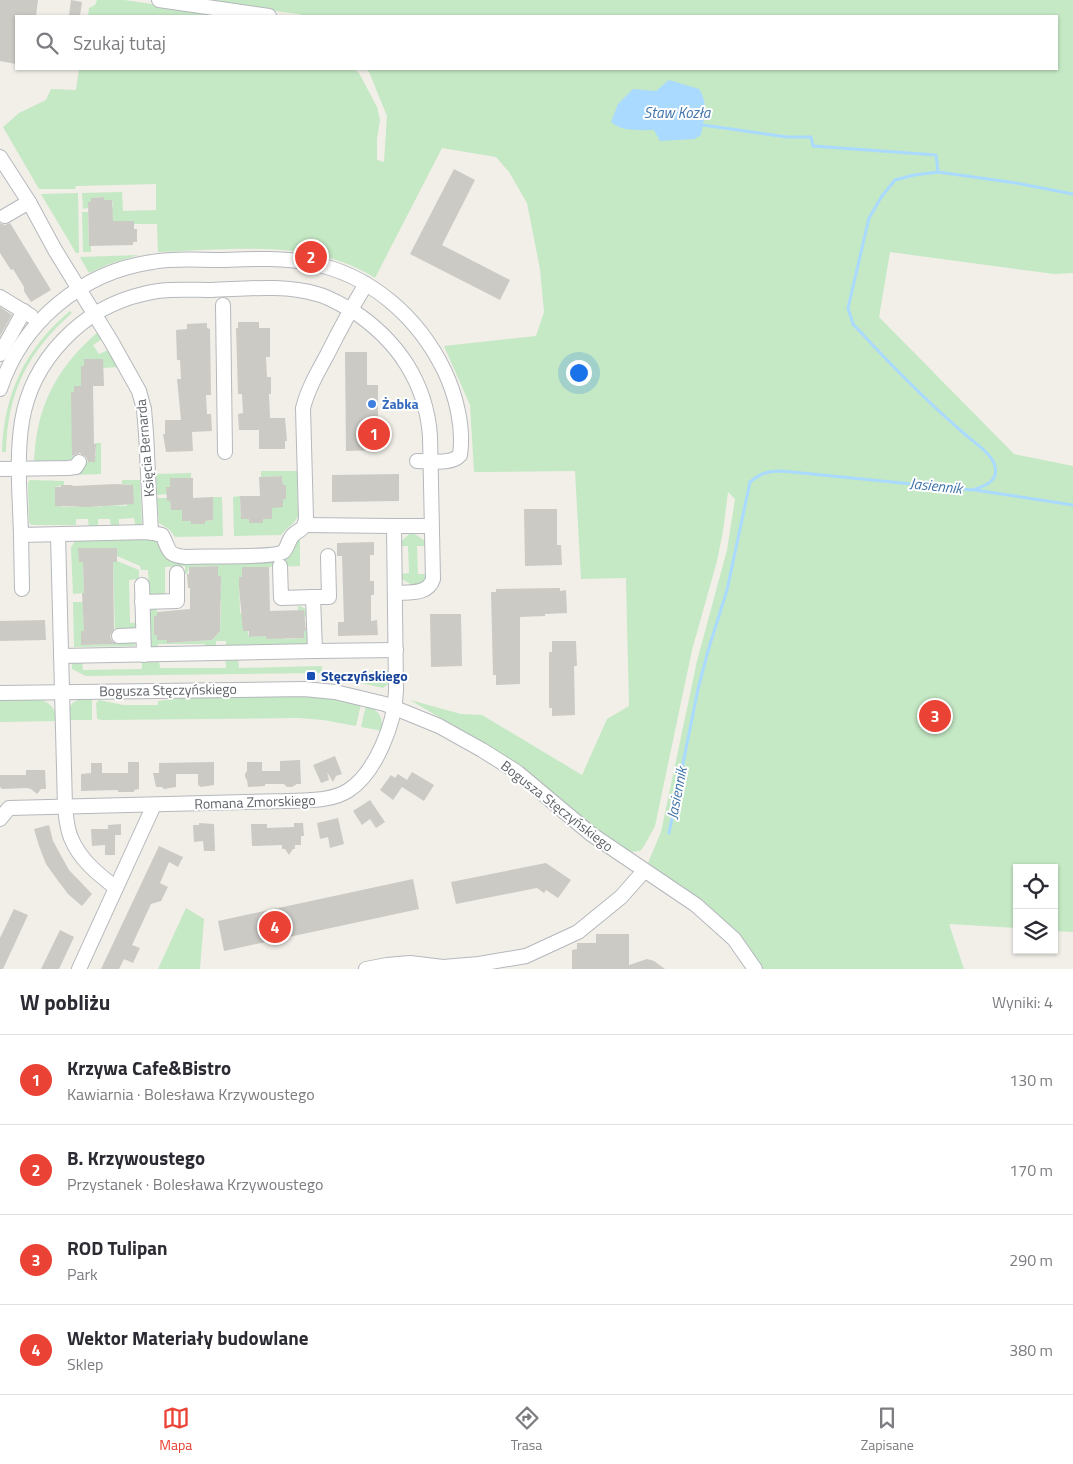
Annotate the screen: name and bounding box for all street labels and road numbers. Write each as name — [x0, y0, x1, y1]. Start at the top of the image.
street label: Księcia Bernarda — [130, 398, 159, 498]
street label: Bogusza Stęczyńskiego — [99, 678, 237, 701]
street label: Bogusza Stęczyńskiego — [497, 755, 618, 856]
street label: Romana Zmorskiego — [194, 789, 316, 814]

